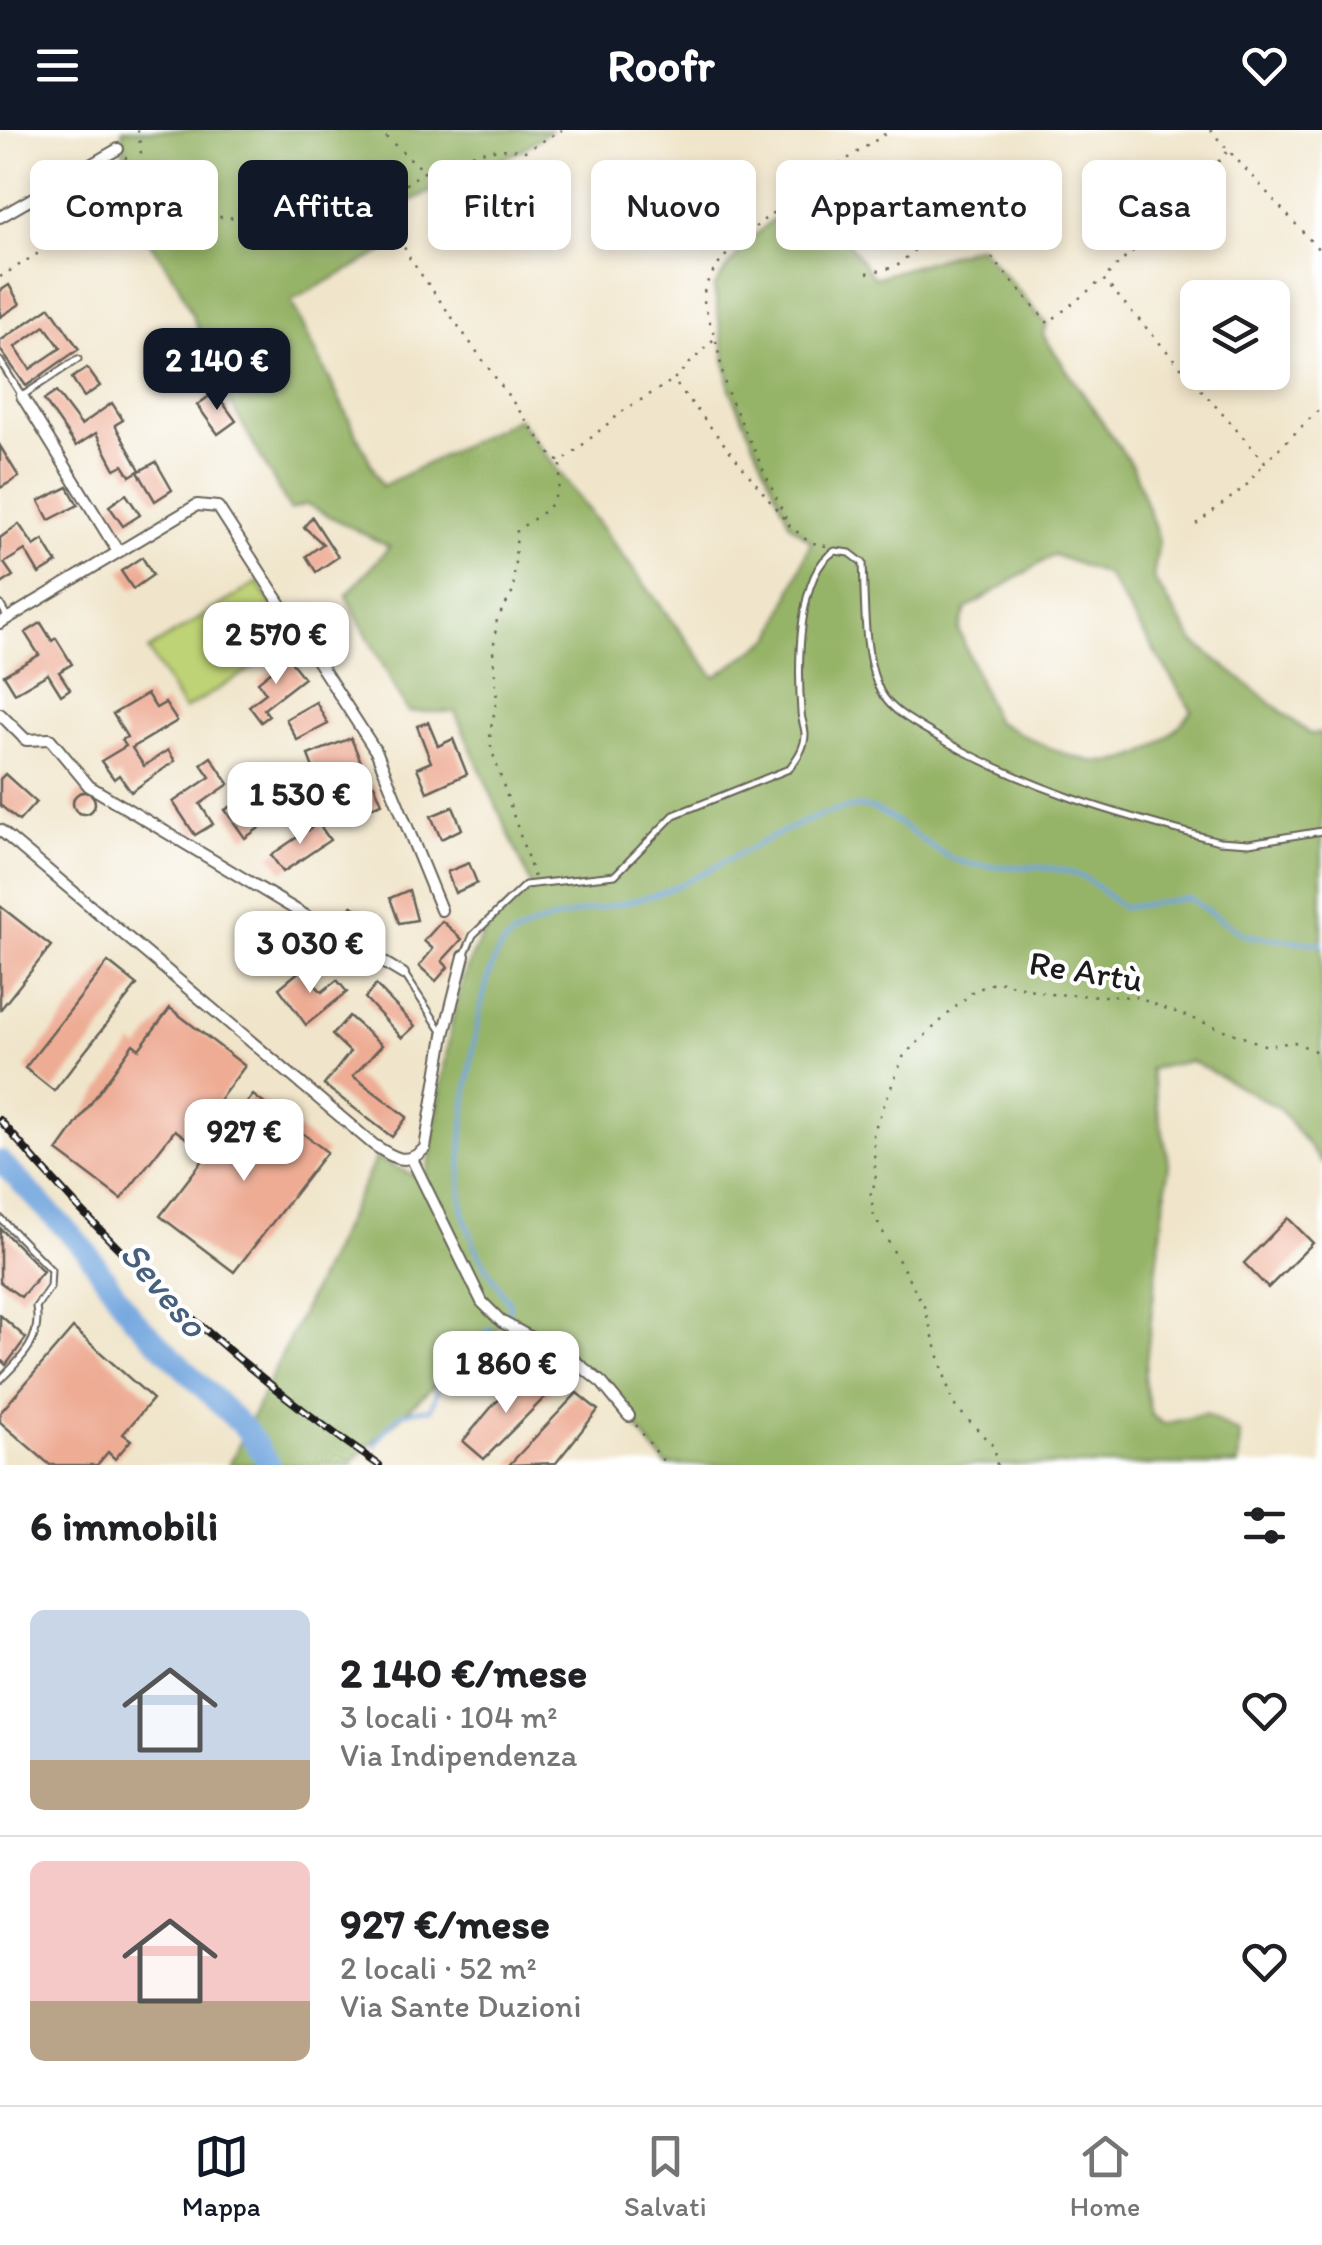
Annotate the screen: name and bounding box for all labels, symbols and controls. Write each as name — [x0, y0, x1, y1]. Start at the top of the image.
icon: menu — [30, 38, 85, 93]
text: Roofr — [608, 38, 714, 92]
icon: heart — [1237, 38, 1292, 93]
chip: Compra — [30, 160, 218, 250]
chip: Affitta — [238, 160, 408, 250]
chip: Filtri — [428, 160, 571, 250]
chip: Nuovo — [591, 160, 756, 250]
chip: Appartamento — [776, 160, 1062, 250]
chip: Casa — [1082, 160, 1226, 250]
map controls — [1180, 280, 1290, 390]
button: layers — [1180, 280, 1290, 390]
pin: 2 140 € — [125, 328, 309, 413]
text: 2 140 € — [165, 341, 269, 379]
pin: 2 570 € — [184, 602, 368, 687]
text: 2 570 € — [225, 615, 327, 653]
pin: 1 530 € — [208, 762, 392, 847]
text: 1 530 € — [249, 775, 351, 813]
pin: 3 030 € — [218, 911, 402, 996]
text: 3 030 € — [257, 924, 363, 962]
street label: Re Artù — [1026, 941, 1146, 1001]
pin: 927 € — [174, 1099, 314, 1184]
text: 927 € — [207, 1112, 281, 1150]
water label: Seveso — [111, 1232, 218, 1348]
pin: 1 860 € — [414, 1331, 598, 1416]
text: 1 860 € — [455, 1344, 557, 1382]
icon: filters — [1237, 1498, 1292, 1553]
text: 6 immobili — [30, 1500, 218, 1551]
text: 2 140 €/mese — [340, 1647, 587, 1698]
icon: home — [110, 1650, 230, 1770]
icon: heart — [1237, 1683, 1292, 1738]
text: 3 locali · 104 m² — [340, 1698, 558, 1736]
text: Via Indipendenza — [340, 1736, 577, 1774]
text: 927 €/mese — [340, 1898, 550, 1949]
icon: home — [110, 1901, 230, 2021]
icon: heart — [1237, 1934, 1292, 1989]
text: 2 locali · 52 m² — [340, 1949, 537, 1987]
text: Via Sante Duzioni — [340, 1987, 581, 2025]
tab: Mappa — [182, 2129, 261, 2223]
tab: Salvati — [624, 2129, 707, 2223]
tab: Home — [1070, 2129, 1140, 2223]

